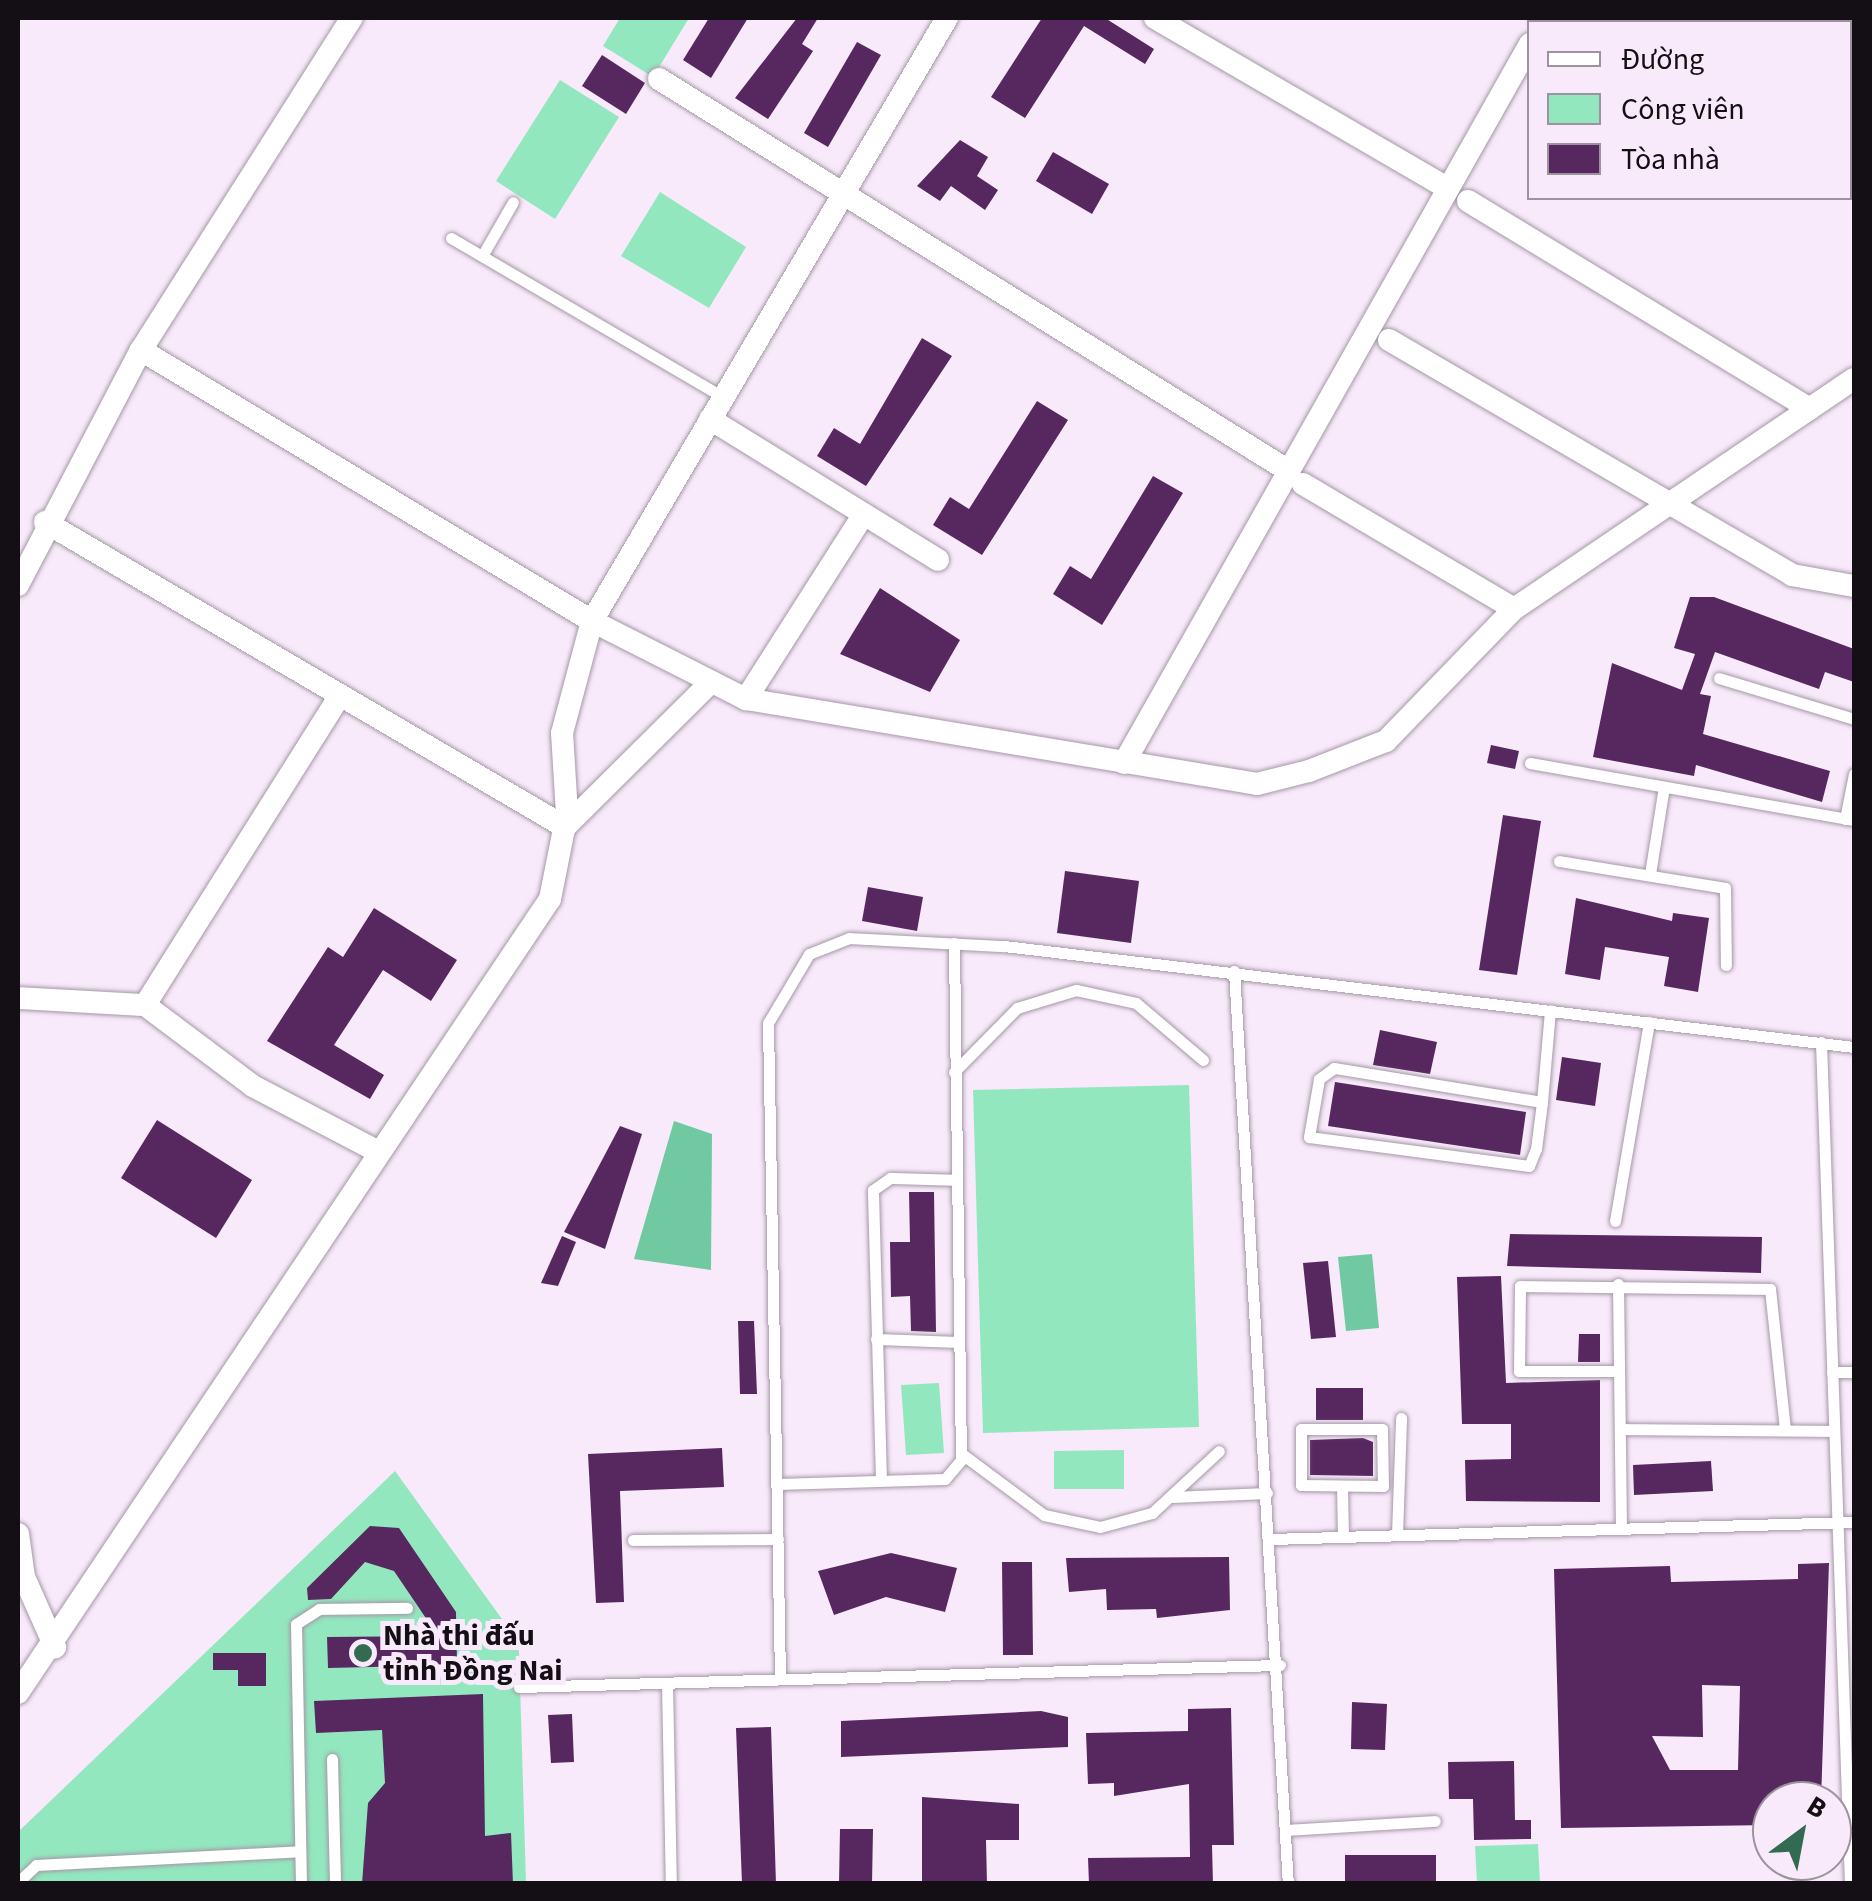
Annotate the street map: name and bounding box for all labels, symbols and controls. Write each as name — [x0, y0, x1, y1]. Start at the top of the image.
legend — [1527, 20, 1852, 200]
text: Đường — [1621, 38, 1704, 81]
text: Công viên — [1621, 88, 1745, 131]
text: Tòa nhà — [1621, 138, 1720, 181]
place label: Nhà thi đấu tỉnh Đồng Nai — [383, 1618, 563, 1688]
marker: Nhà thi đấu tỉnh Đồng Nai — [352, 1642, 374, 1664]
north arrow — [1752, 1781, 1852, 1881]
text: B — [1799, 1786, 1835, 1829]

